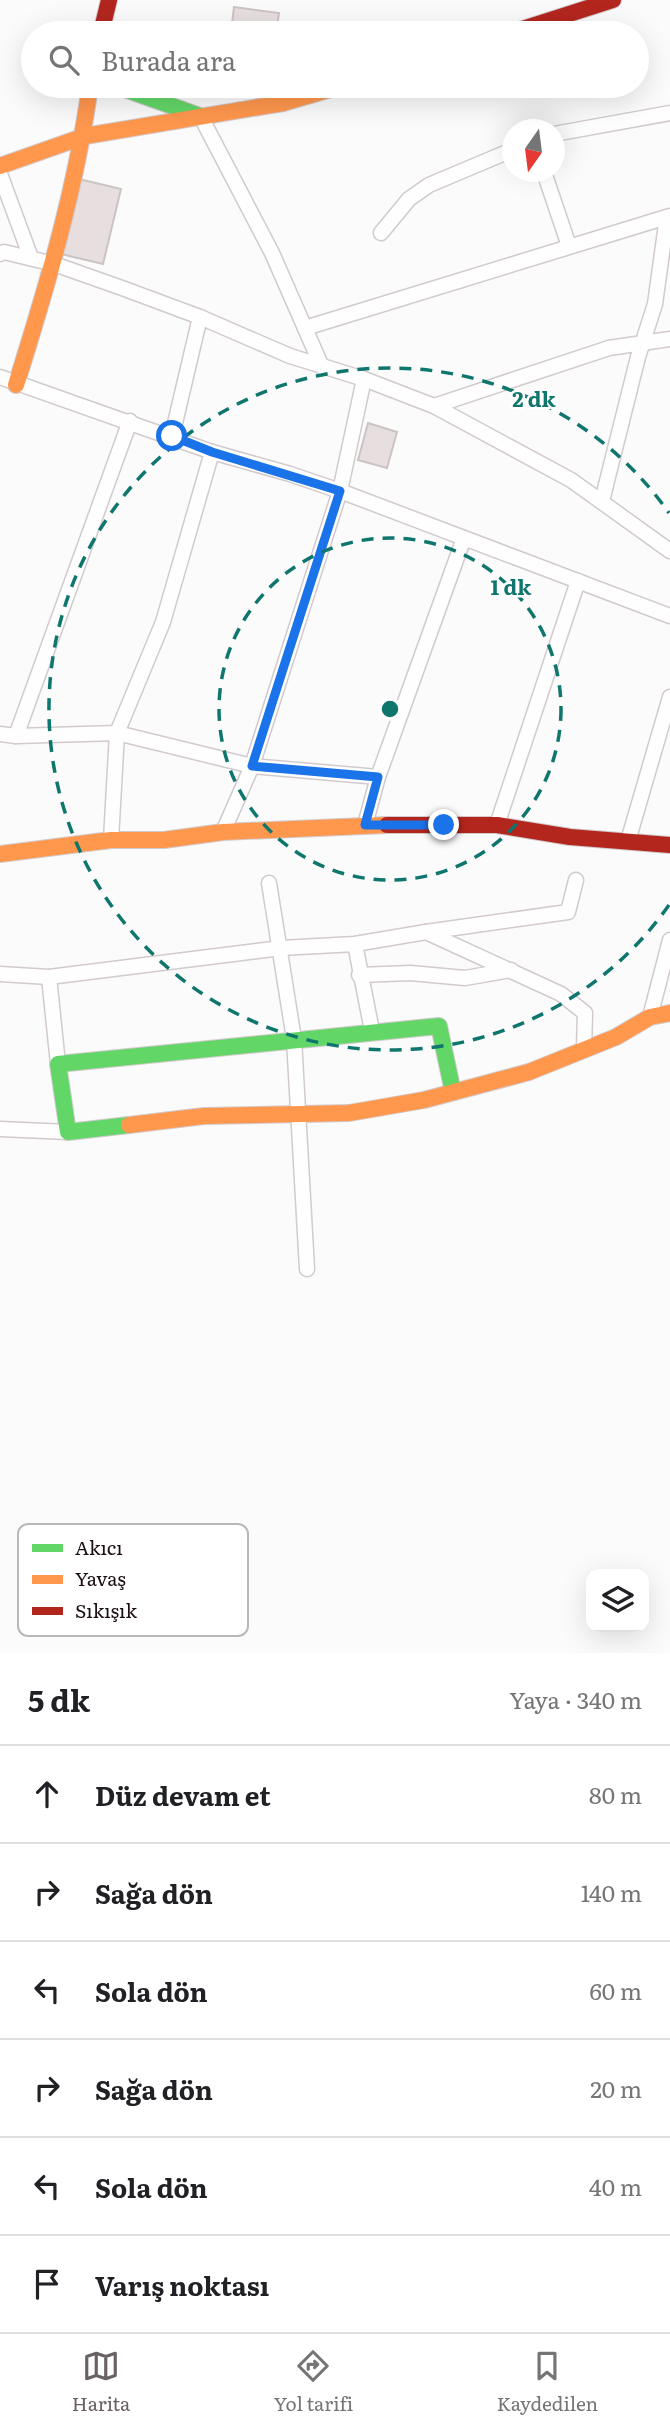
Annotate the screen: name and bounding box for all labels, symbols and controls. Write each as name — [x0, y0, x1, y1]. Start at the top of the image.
search box — [21, 21, 649, 98]
text: Burada ara — [101, 40, 236, 79]
icon: search — [45, 41, 83, 79]
north arrow — [502, 119, 565, 182]
text: 2 dk — [512, 382, 557, 413]
route start — [156, 420, 187, 451]
text: 1 dk — [491, 570, 532, 601]
centre of rings — [378, 697, 402, 721]
route end — [428, 809, 459, 840]
legend — [18, 1524, 248, 1636]
text: Akıcı — [75, 1533, 123, 1561]
text: Yavaş — [75, 1564, 126, 1592]
map controls — [586, 1569, 649, 1632]
button: layers — [586, 1569, 649, 1632]
text: Sıkışık — [75, 1596, 137, 1624]
text: 5 dk — [28, 1677, 90, 1721]
text: Yaya · 340 m — [509, 1682, 642, 1716]
icon: ahead — [28, 1775, 66, 1813]
text: Düz devam et — [95, 1775, 271, 1814]
text: 80 m — [589, 1777, 642, 1811]
icon: right — [28, 1873, 66, 1911]
text: Sağa dön — [95, 1873, 213, 1912]
text: 140 m — [581, 1875, 642, 1909]
icon: left — [28, 1971, 66, 2009]
text: Sola dön — [95, 1971, 208, 2010]
text: 60 m — [589, 1973, 642, 2007]
icon: right — [28, 2069, 66, 2107]
text: Sağa dön — [95, 2069, 213, 2108]
text: 20 m — [590, 2071, 642, 2105]
icon: left — [28, 2167, 66, 2205]
text: Sola dön — [95, 2167, 208, 2206]
text: 40 m — [589, 2169, 642, 2203]
icon: arrive — [28, 2265, 66, 2303]
text: Varış noktası — [95, 2265, 269, 2304]
tab: Harita — [72, 2347, 130, 2417]
tab: Yol tarifi — [274, 2347, 353, 2417]
tab: Kaydedilen — [497, 2347, 598, 2417]

